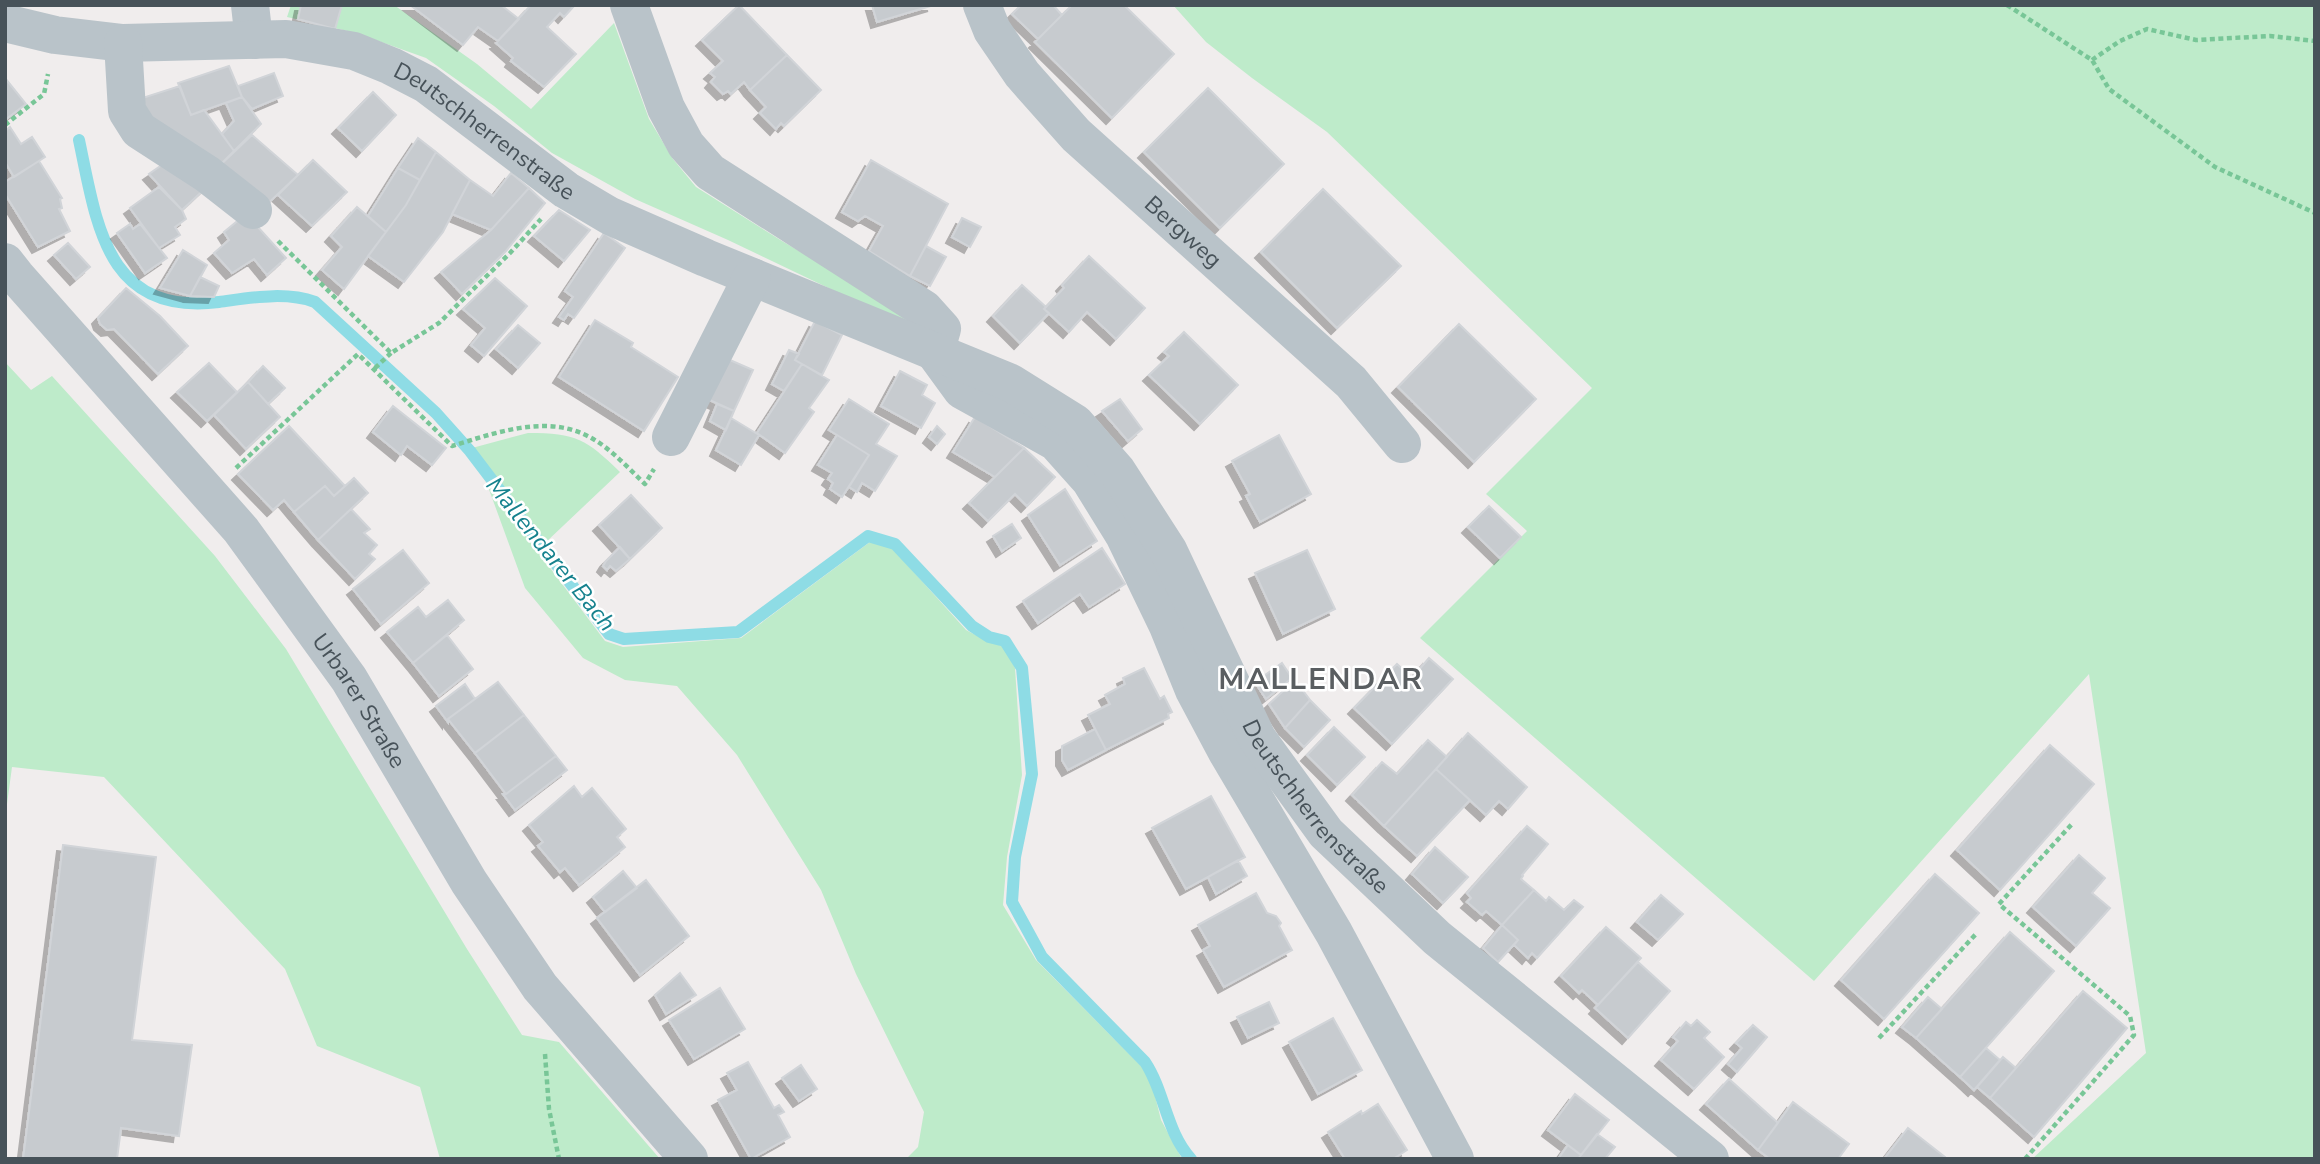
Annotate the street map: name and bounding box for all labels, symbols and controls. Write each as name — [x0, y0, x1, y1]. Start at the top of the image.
street label: Deutschherrenstraße — [389, 55, 581, 207]
street label: Bergweg — [1138, 188, 1229, 275]
water label: Mallendarer Bach — [479, 470, 623, 638]
street label: Urbarer Straße — [305, 627, 414, 774]
district label: MALLENDAR — [1218, 659, 1424, 700]
street label: Deutschherrenstraße — [1235, 715, 1396, 900]

